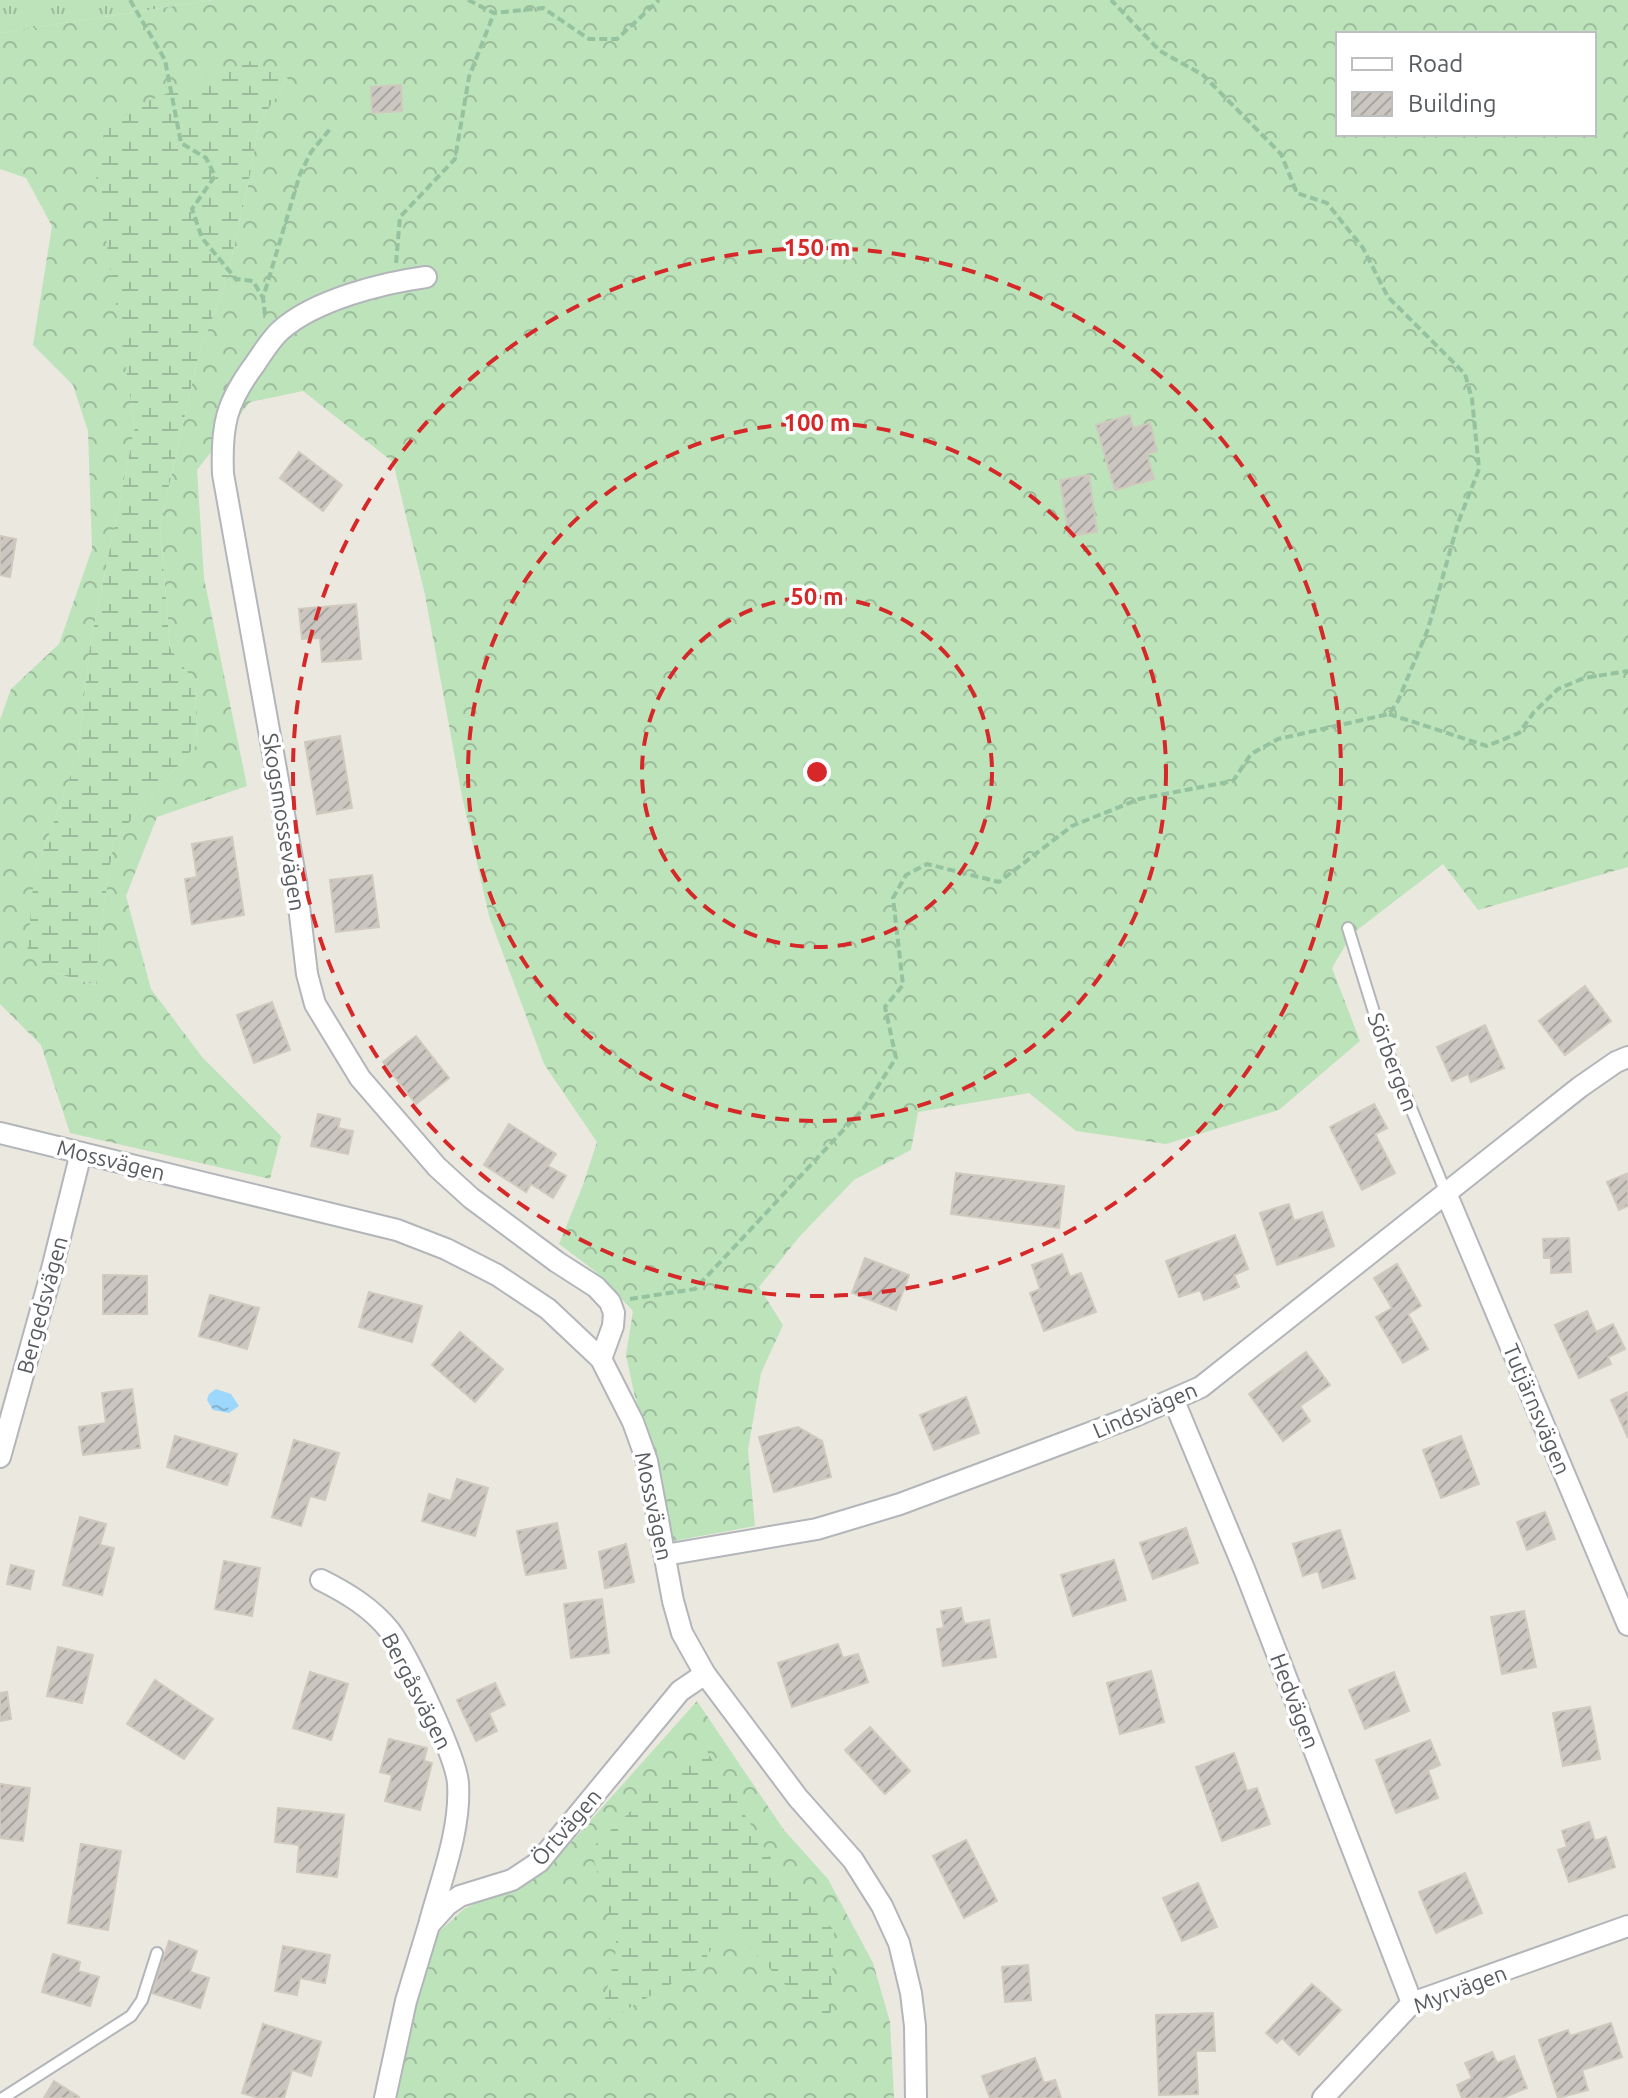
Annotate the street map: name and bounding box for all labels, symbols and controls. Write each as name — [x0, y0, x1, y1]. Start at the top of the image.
legend — [1336, 32, 1596, 136]
text: Road — [1408, 50, 1463, 77]
text: Building — [1408, 90, 1496, 117]
text: 150 m — [784, 234, 850, 261]
text: 100 m — [784, 409, 850, 436]
text: 50 m — [790, 583, 844, 610]
street label: Skogsmossevägen — [258, 731, 311, 913]
centre of rings — [803, 758, 831, 786]
street label: Sörbergen — [1363, 1009, 1424, 1115]
street label: Mossvägen — [55, 1134, 168, 1185]
street label: Bergedsvägen — [11, 1234, 72, 1376]
street label: Tutjärnsvägen — [1499, 1340, 1576, 1478]
street label: Lindsvägen — [1089, 1376, 1201, 1443]
street label: Mossvägen — [631, 1449, 678, 1563]
street label: Bergåsvägen — [377, 1628, 457, 1753]
street label: Hedvägen — [1266, 1650, 1325, 1752]
street label: Örtvägen — [526, 1783, 606, 1870]
street label: Myrvägen — [1410, 1959, 1510, 2018]

